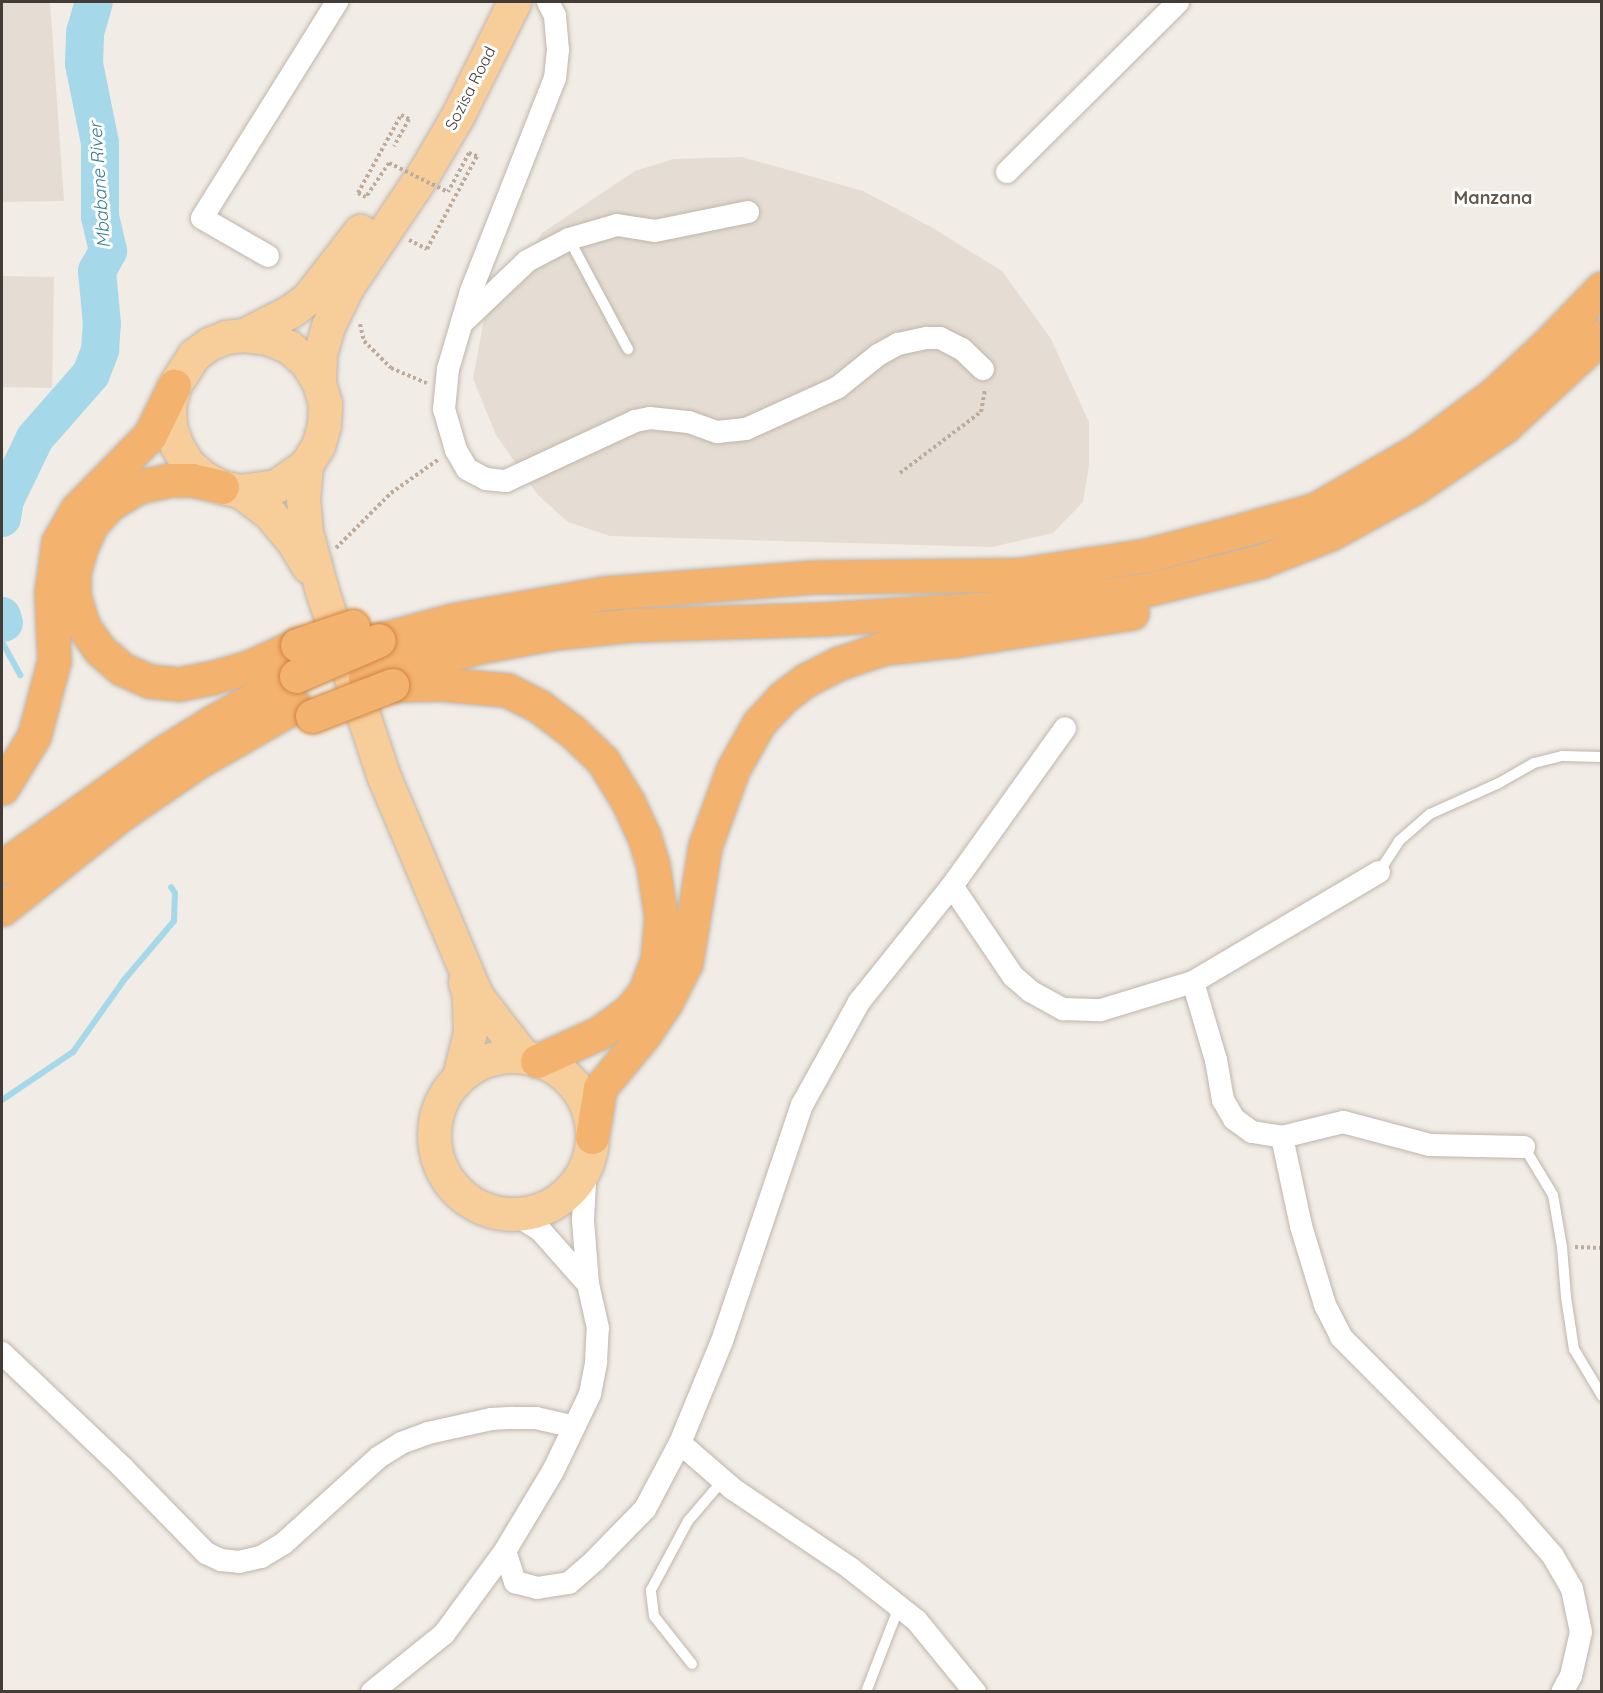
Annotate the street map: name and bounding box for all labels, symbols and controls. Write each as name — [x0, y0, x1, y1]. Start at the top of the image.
street label: Sozisa Road — [441, 43, 499, 133]
water label: Mbabane River — [85, 121, 115, 249]
district label: Manzana — [1454, 187, 1532, 209]

